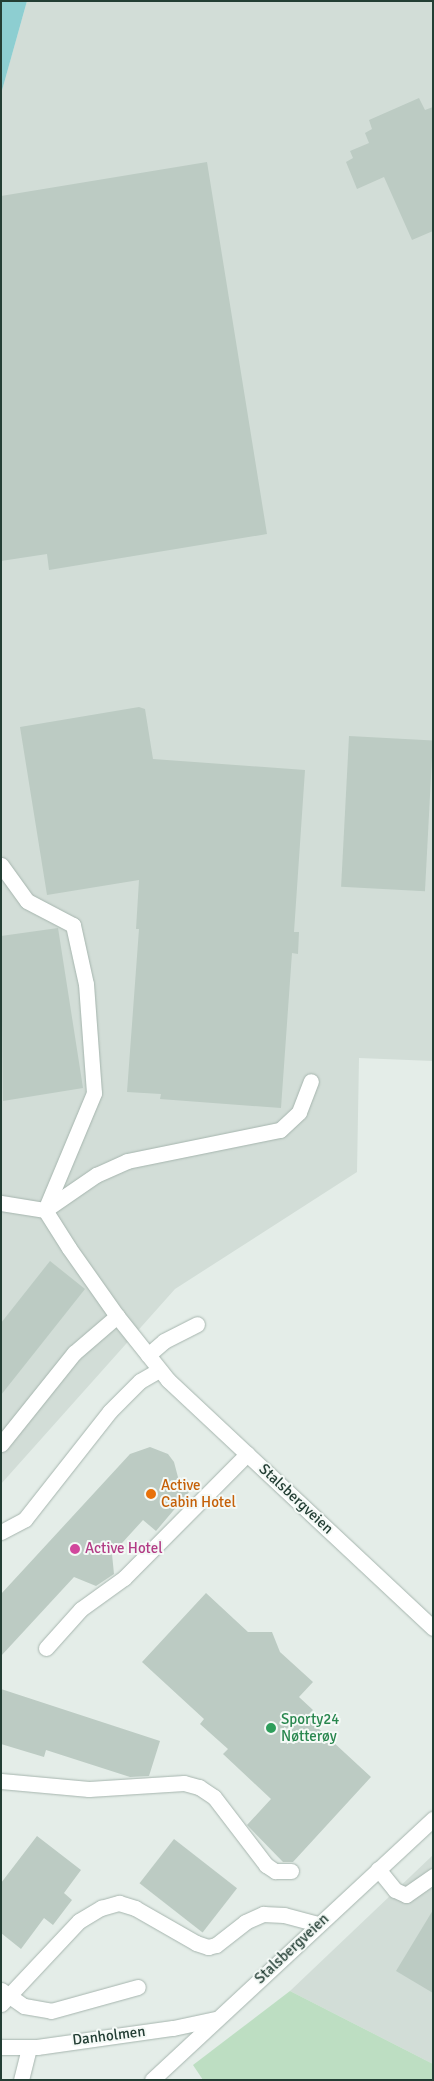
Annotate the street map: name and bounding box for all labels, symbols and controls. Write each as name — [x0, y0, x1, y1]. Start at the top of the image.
street label: Stalsbergveien — [255, 1460, 337, 1538]
place label: Active Cabin Hotel — [161, 1476, 236, 1511]
marker: Active Cabin Hotel — [145, 1488, 157, 1500]
place label: Active Hotel — [85, 1540, 163, 1558]
marker: Active Hotel — [69, 1543, 81, 1555]
place label: Sporty24 Nøtterøy — [281, 1710, 339, 1745]
marker: Sporty24 Nøtterøy — [265, 1722, 277, 1734]
street label: Stalsbergveien — [251, 1910, 333, 1988]
street label: Danholmen — [71, 2023, 147, 2049]

